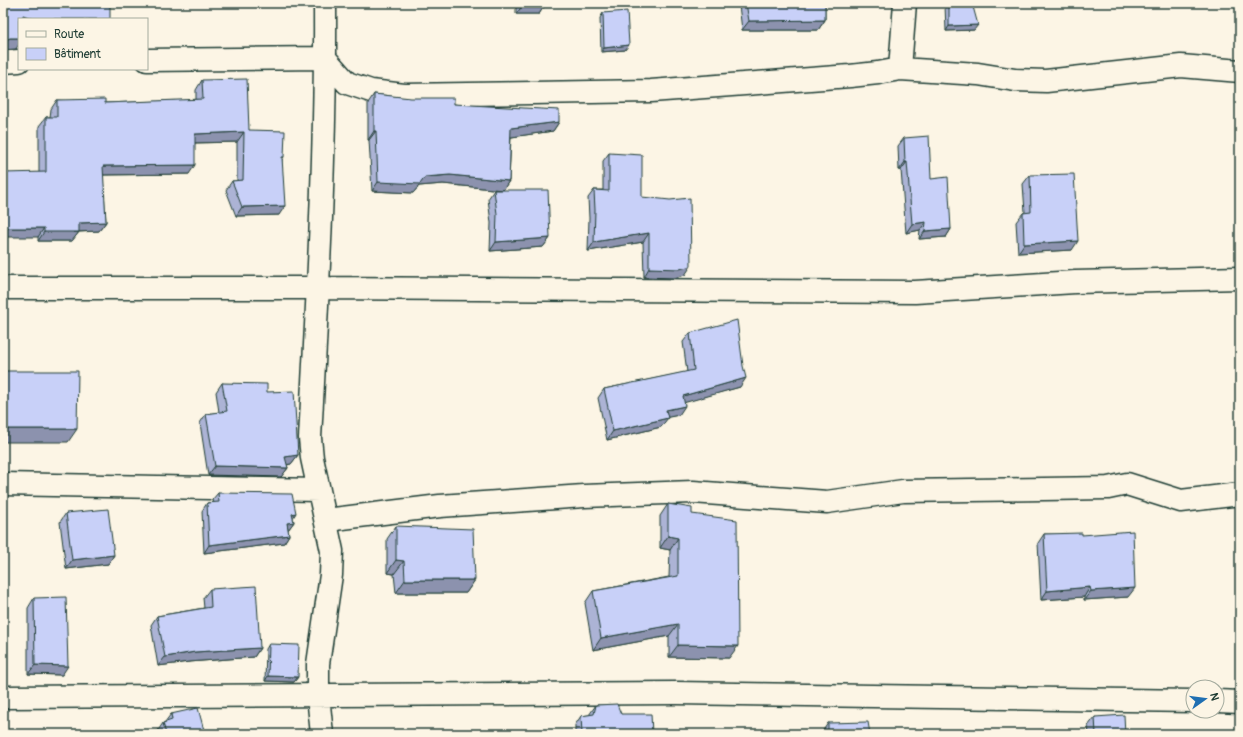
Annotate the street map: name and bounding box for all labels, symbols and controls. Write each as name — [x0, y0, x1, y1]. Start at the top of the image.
legend — [18, 18, 148, 70]
text: Route — [54, 27, 84, 42]
text: Bâtiment — [54, 47, 101, 62]
north arrow — [1185, 679, 1225, 719]
text: N — [1207, 692, 1222, 702]

